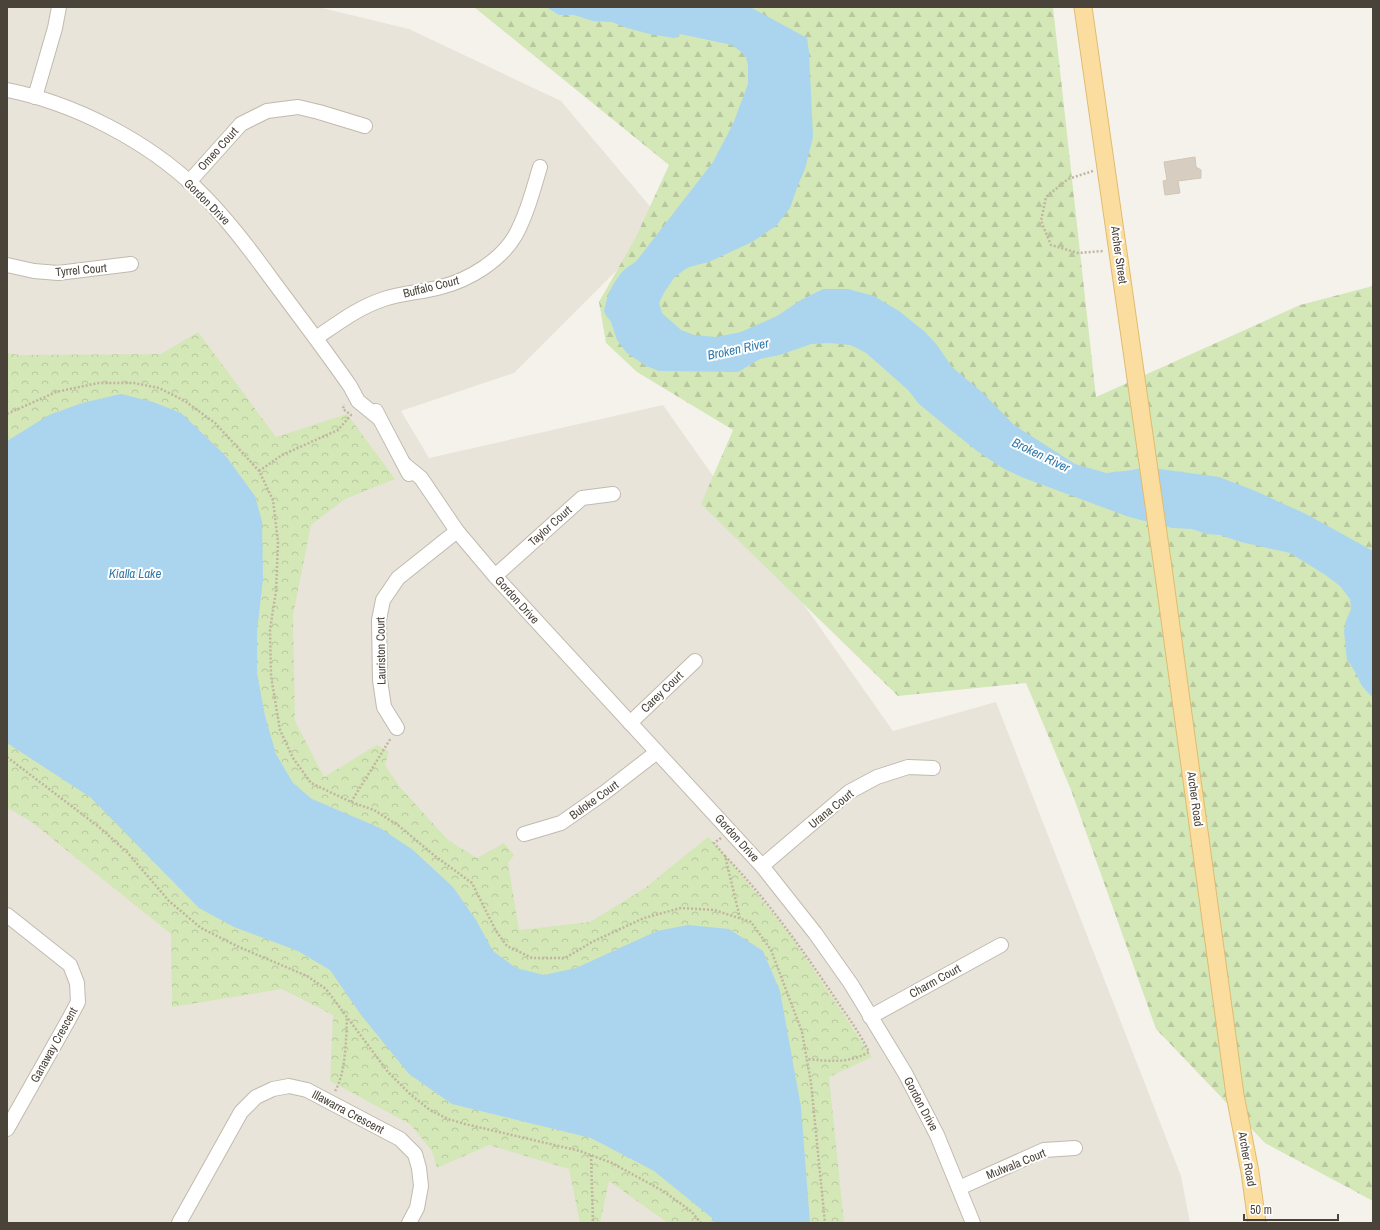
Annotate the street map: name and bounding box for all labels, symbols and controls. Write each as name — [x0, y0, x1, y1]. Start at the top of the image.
street label: Omeo Court — [194, 124, 242, 174]
street label: Gordon Drive — [180, 175, 234, 229]
street label: Archer Street — [1107, 224, 1131, 285]
street label: Tyrrel Court — [55, 260, 108, 280]
street label: Buffalo Court — [401, 272, 461, 302]
water label: Broken River — [706, 334, 771, 364]
water label: Broken River — [1009, 434, 1073, 476]
street label: Taylor Court — [525, 502, 575, 550]
water label: Kialla Lake — [109, 565, 161, 582]
street label: Gordon Drive — [491, 573, 543, 627]
street label: Lauriston Court — [372, 617, 390, 685]
street label: Carey Court — [637, 668, 687, 716]
street label: Archer Road — [1183, 770, 1207, 827]
street label: Buloke Court — [566, 777, 622, 823]
street label: Urana Court — [805, 786, 857, 832]
street label: Gordon Drive — [711, 811, 763, 865]
street label: Charm Court — [906, 960, 964, 1002]
street label: Ganaway Crescent — [27, 1004, 81, 1085]
street label: Gordon Drive — [900, 1074, 942, 1134]
street label: Illawarra Crescent — [309, 1086, 387, 1138]
street label: Archer Road — [1234, 1129, 1260, 1188]
street label: Mulwala Court — [984, 1145, 1048, 1183]
scale bar — [1244, 1196, 1338, 1222]
text: 50 m — [1250, 1202, 1272, 1218]

